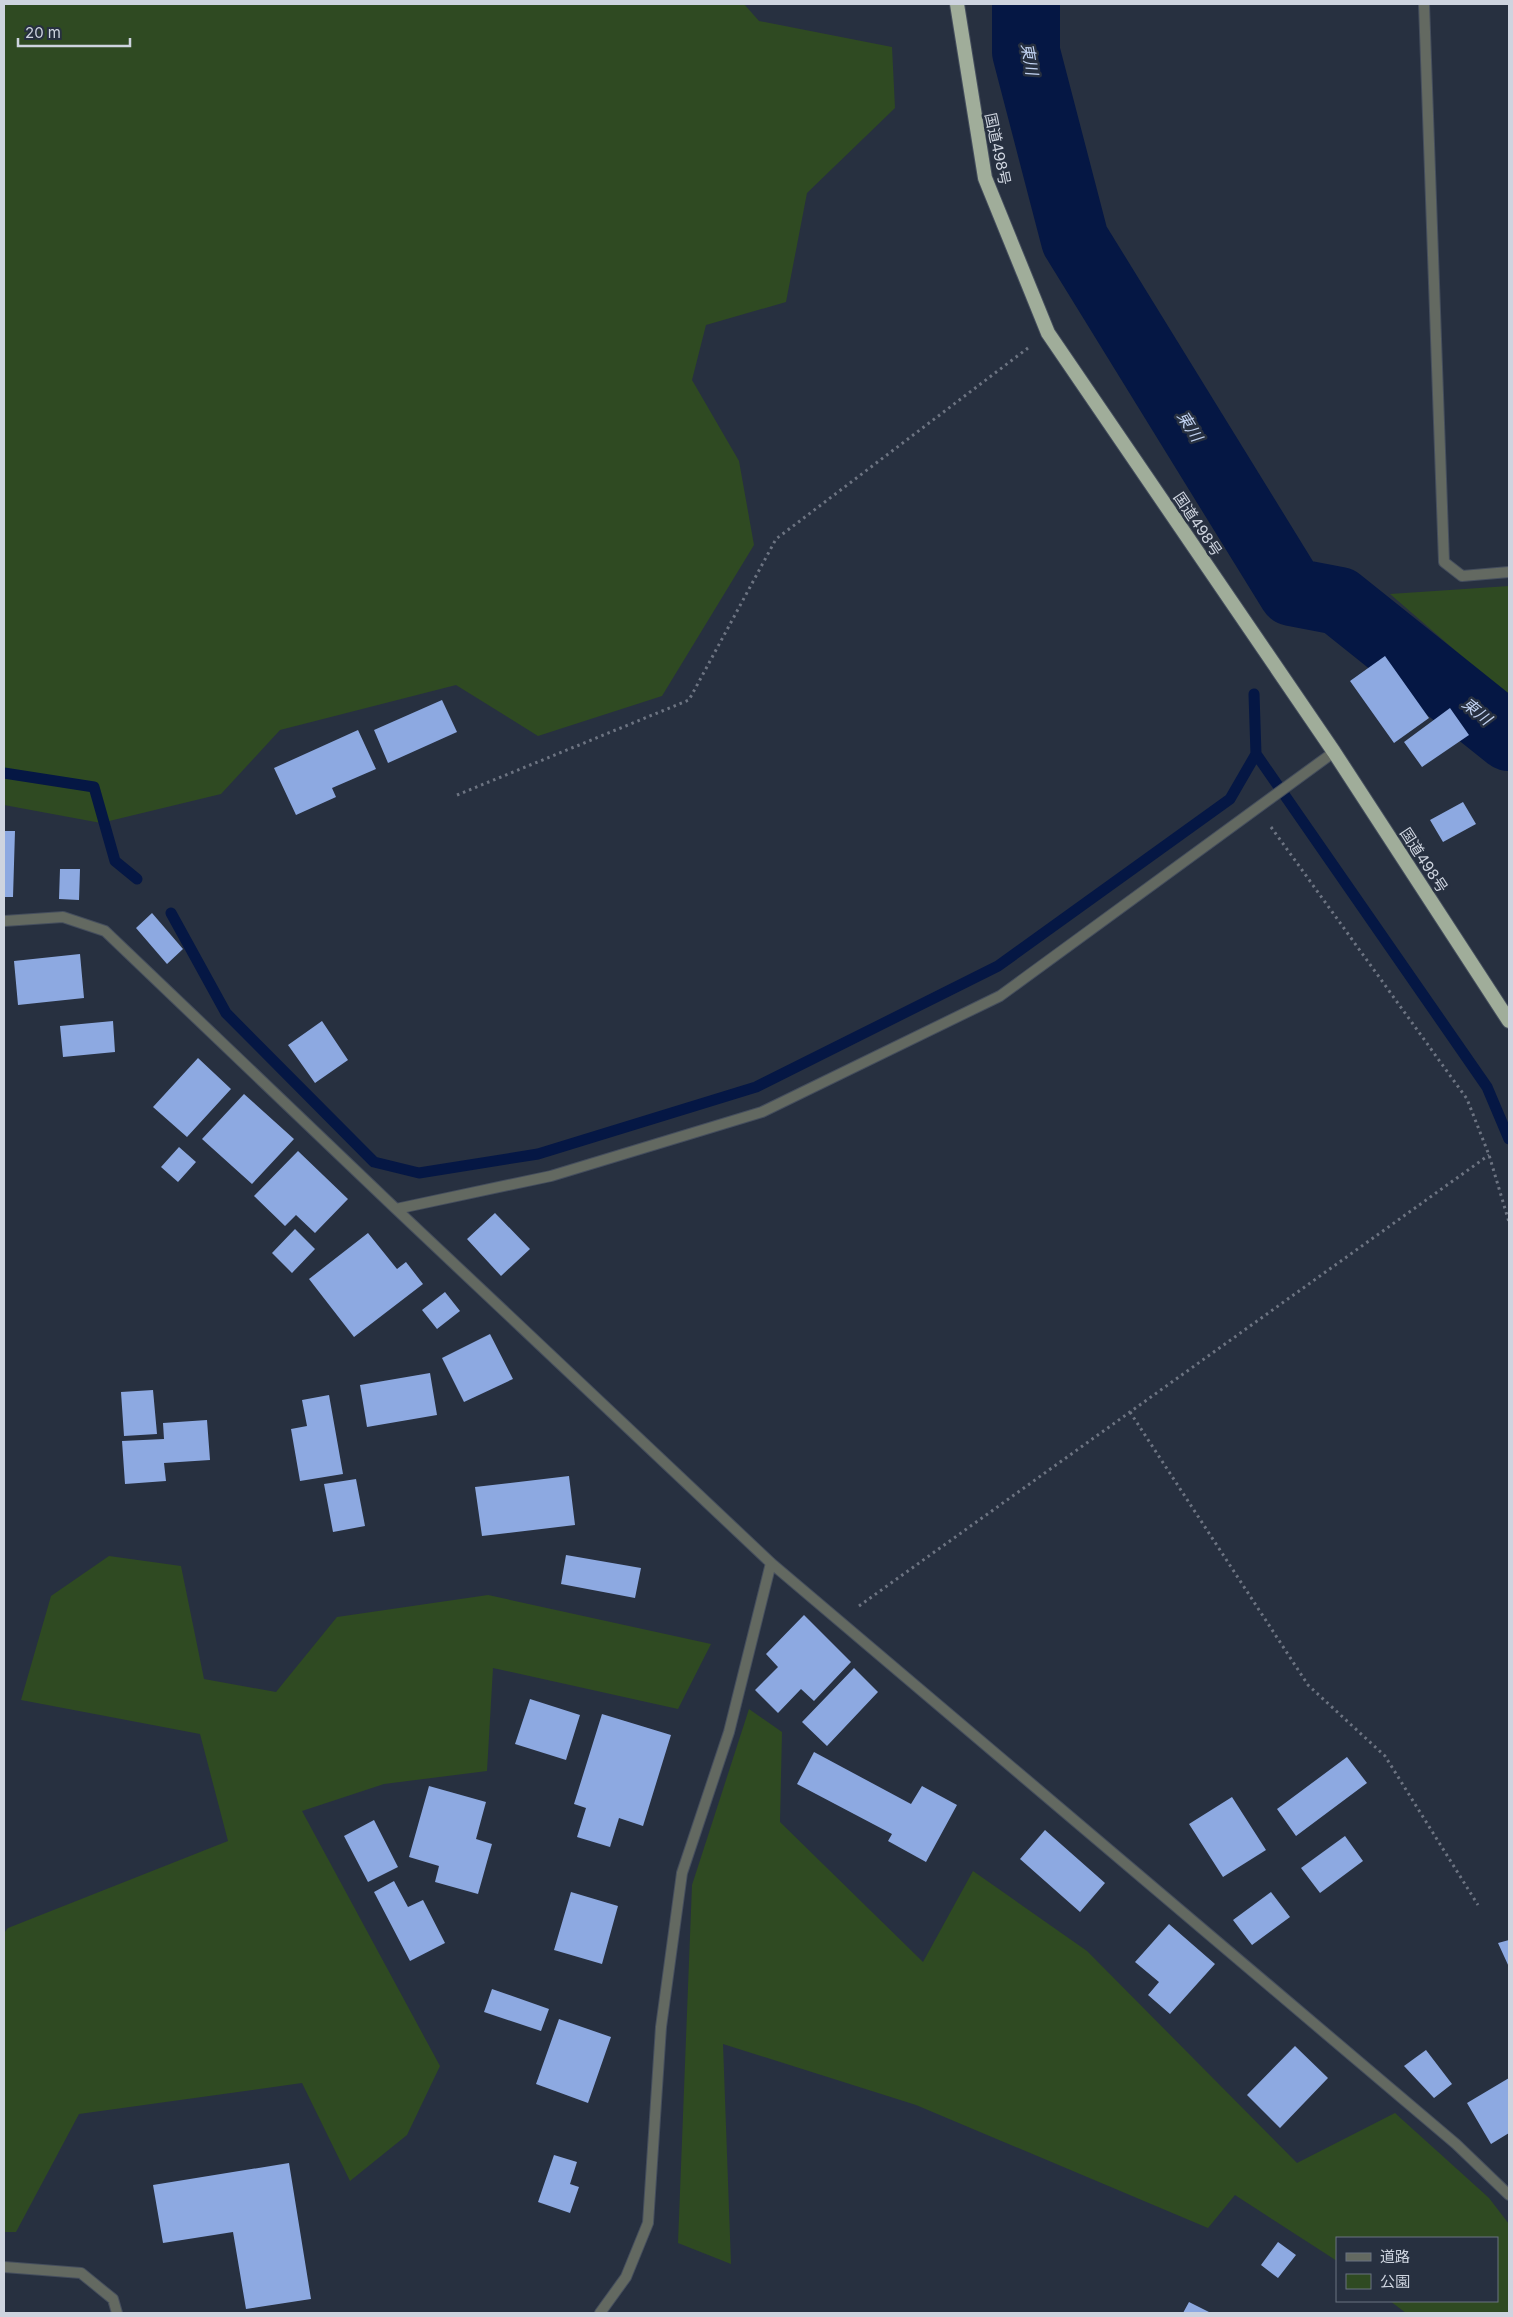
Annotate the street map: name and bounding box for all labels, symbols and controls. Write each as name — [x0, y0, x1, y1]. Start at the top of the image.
scale bar — [18, 15, 130, 47]
text: 20 m — [25, 23, 61, 42]
water label: 東川 — [1017, 41, 1043, 78]
street label: 国道498号 — [981, 111, 1015, 187]
water label: 東川 — [1173, 407, 1208, 447]
street label: 国道498号 — [1170, 488, 1226, 560]
water label: 東川 — [1458, 693, 1497, 730]
street label: 国道498号 — [1396, 824, 1452, 896]
legend — [1336, 2237, 1498, 2302]
text: 道路 — [1380, 2247, 1410, 2266]
text: 公園 — [1380, 2272, 1410, 2291]

